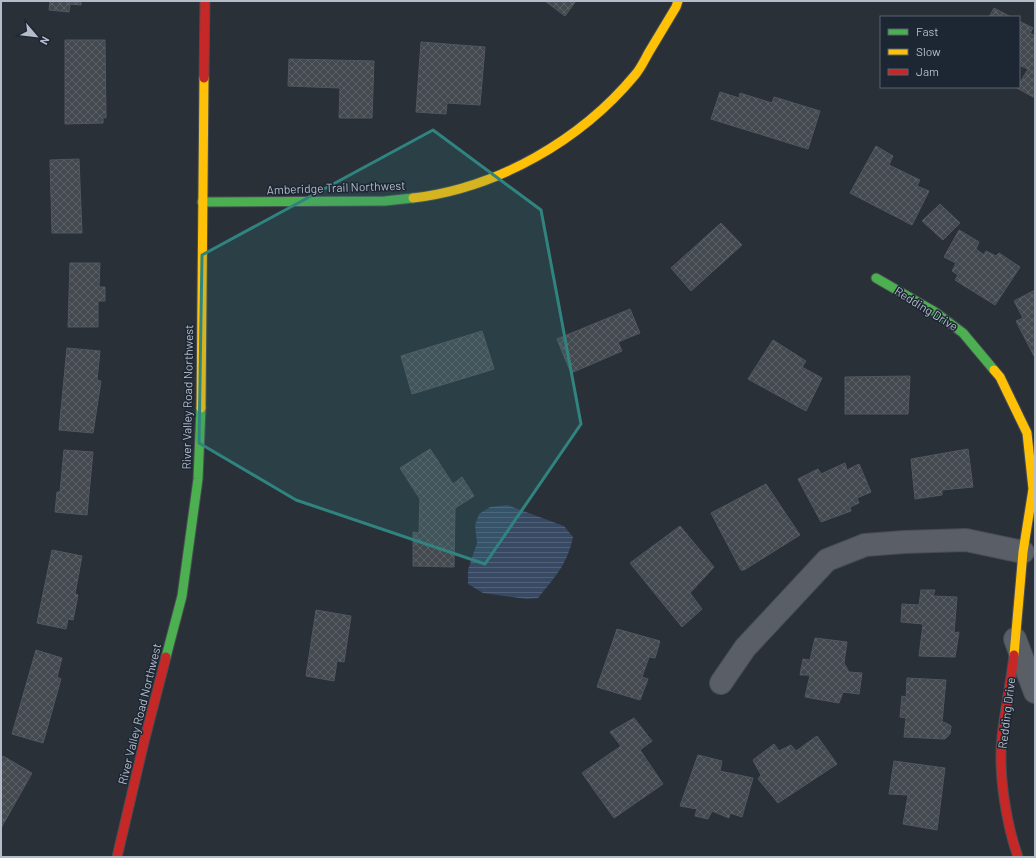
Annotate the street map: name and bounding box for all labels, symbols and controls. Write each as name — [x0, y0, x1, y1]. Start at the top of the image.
north arrow — [16, 16, 56, 56]
legend — [880, 16, 1020, 88]
text: Fast — [916, 24, 939, 38]
text: N — [38, 35, 53, 47]
text: Slow — [916, 44, 941, 58]
text: Jam — [916, 64, 939, 78]
street label: Amberidge Trail Northwest — [266, 178, 406, 196]
street label: Redding Drive — [892, 283, 961, 333]
street label: River Valley Road Northwest — [179, 324, 195, 470]
street label: River Valley Road Northwest — [115, 642, 163, 786]
street label: Redding Drive — [995, 676, 1017, 749]

